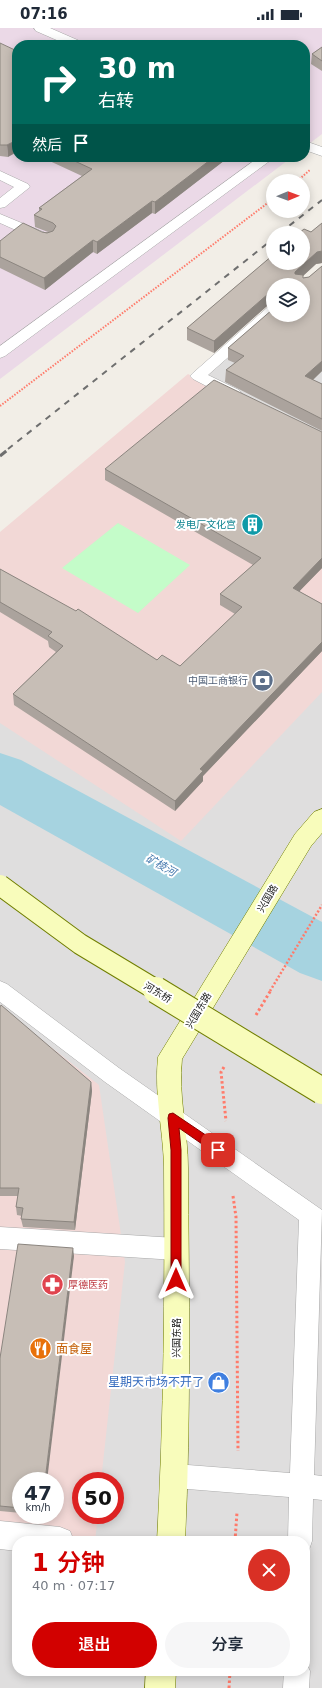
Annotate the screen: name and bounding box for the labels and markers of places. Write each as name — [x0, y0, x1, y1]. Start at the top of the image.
building icon: 发电厂文化宫 — [239, 511, 265, 537]
place label: 发电厂文化宫 — [176, 519, 236, 530]
bank icon: 中国工商银行 — [250, 667, 276, 693]
place label: 中国工商银行 — [188, 675, 248, 686]
pin — [201, 1133, 235, 1167]
pharmacy icon: 厚德医药 — [40, 1271, 66, 1297]
place label: 厚德医药 — [68, 1279, 108, 1290]
restaurant icon: 面食屋 — [28, 1336, 54, 1362]
place label: 面食屋 — [56, 1342, 92, 1356]
shop icon: 星期天市场不开了 — [206, 1369, 232, 1395]
place label: 星期天市场不开了 — [108, 1375, 204, 1389]

